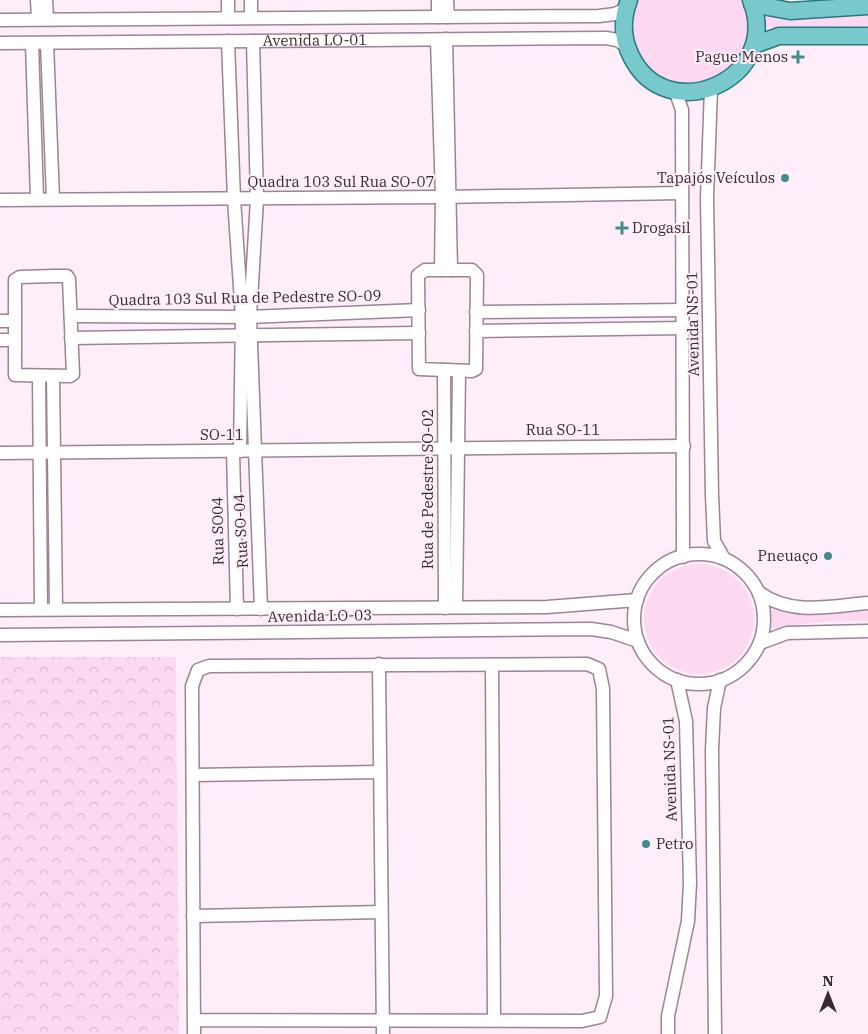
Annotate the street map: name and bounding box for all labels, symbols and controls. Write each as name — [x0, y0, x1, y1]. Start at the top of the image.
street label: Avenida LO-01 — [263, 30, 367, 50]
place label: Pague Menos — [695, 47, 788, 66]
marker: Pague Menos — [792, 51, 804, 63]
place label: Tapajós Veículos — [657, 168, 775, 187]
street label: Quadra 103 Sul Rua SO-07 — [248, 172, 434, 191]
marker: Tapajós Veículos — [779, 172, 791, 184]
place label: Drogasil — [632, 218, 691, 237]
marker: Drogasil — [616, 222, 628, 234]
street label: Avenida NS-01 — [682, 271, 703, 377]
street label: Quadra 103 Sul Rua de Pedestre SO-09 — [109, 286, 381, 309]
street label: Rua de Pedestre SO-02 — [418, 409, 437, 569]
street label: Rua SO-11 — [526, 420, 600, 439]
street label: SO-11 — [200, 425, 244, 444]
street label: Rua SO-04 — [229, 493, 252, 569]
street label: Rua SO04 — [207, 497, 228, 565]
place label: Pneuaço — [758, 546, 818, 565]
marker: Pneuaço — [822, 550, 834, 562]
street label: Avenida LO-03 — [268, 605, 372, 626]
street label: Avenida NS-01 — [658, 716, 681, 822]
place label: Petro — [656, 834, 694, 853]
marker: Petro — [640, 838, 652, 850]
north arrow — [803, 969, 853, 1019]
text: N — [822, 972, 834, 990]

